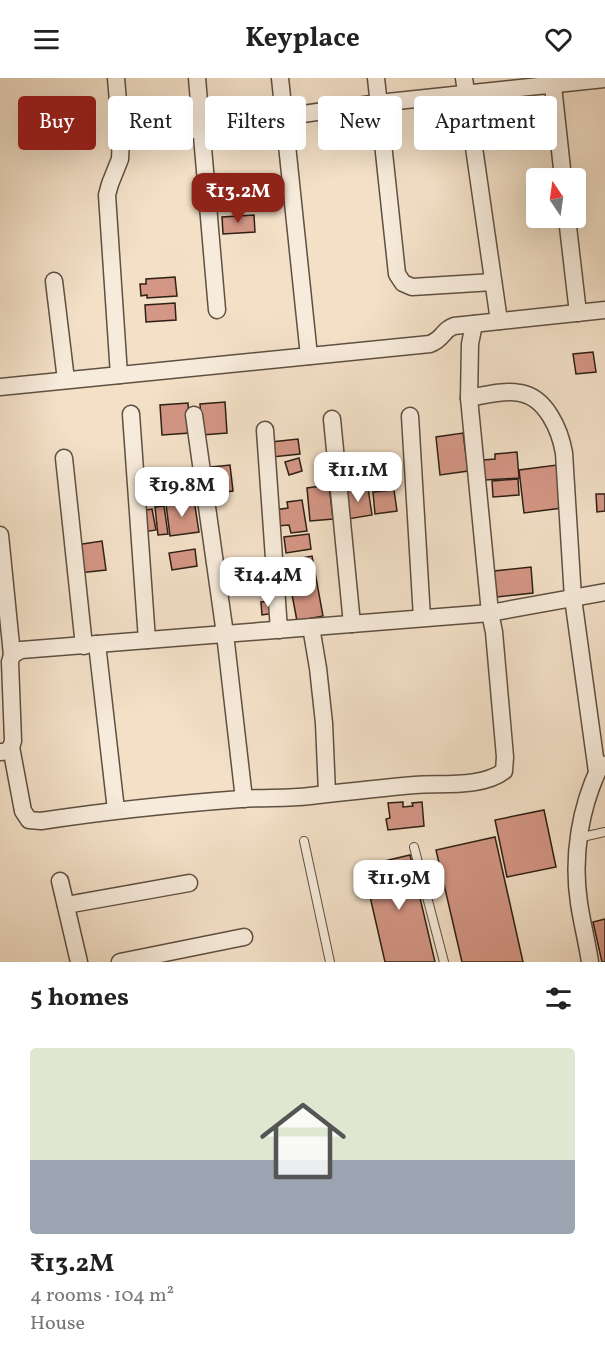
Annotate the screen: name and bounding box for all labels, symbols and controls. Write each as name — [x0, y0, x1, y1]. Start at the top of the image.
text: Keyplace — [245, 20, 360, 58]
icon: menu — [30, 23, 63, 56]
icon: heart — [542, 23, 575, 56]
chip: Buy — [18, 96, 96, 150]
chip: Rent — [108, 96, 193, 150]
chip: Filters — [205, 96, 306, 150]
chip: New — [318, 96, 402, 150]
chip: Apartment — [414, 96, 557, 150]
north arrow — [526, 168, 586, 228]
map controls — [526, 168, 586, 228]
pin: ₹13.2M — [189, 173, 287, 224]
text: ₹13.2M — [206, 178, 270, 206]
pin: ₹11.1M — [309, 452, 407, 503]
text: ₹11.1M — [328, 457, 388, 485]
pin: ₹19.8M — [133, 467, 231, 518]
text: ₹19.8M — [149, 472, 215, 500]
pin: ₹14.4M — [219, 557, 317, 608]
text: ₹14.4M — [234, 562, 302, 590]
pin: ₹11.9M — [350, 860, 448, 911]
text: ₹11.9M — [367, 865, 431, 893]
text: 5 homes — [30, 980, 129, 1016]
icon: filters — [542, 982, 575, 1015]
icon: home — [249, 1087, 357, 1195]
text: ₹13.2M — [30, 1246, 114, 1282]
text: 4 rooms · 104 m² — [30, 1282, 174, 1310]
text: House — [30, 1310, 85, 1338]

